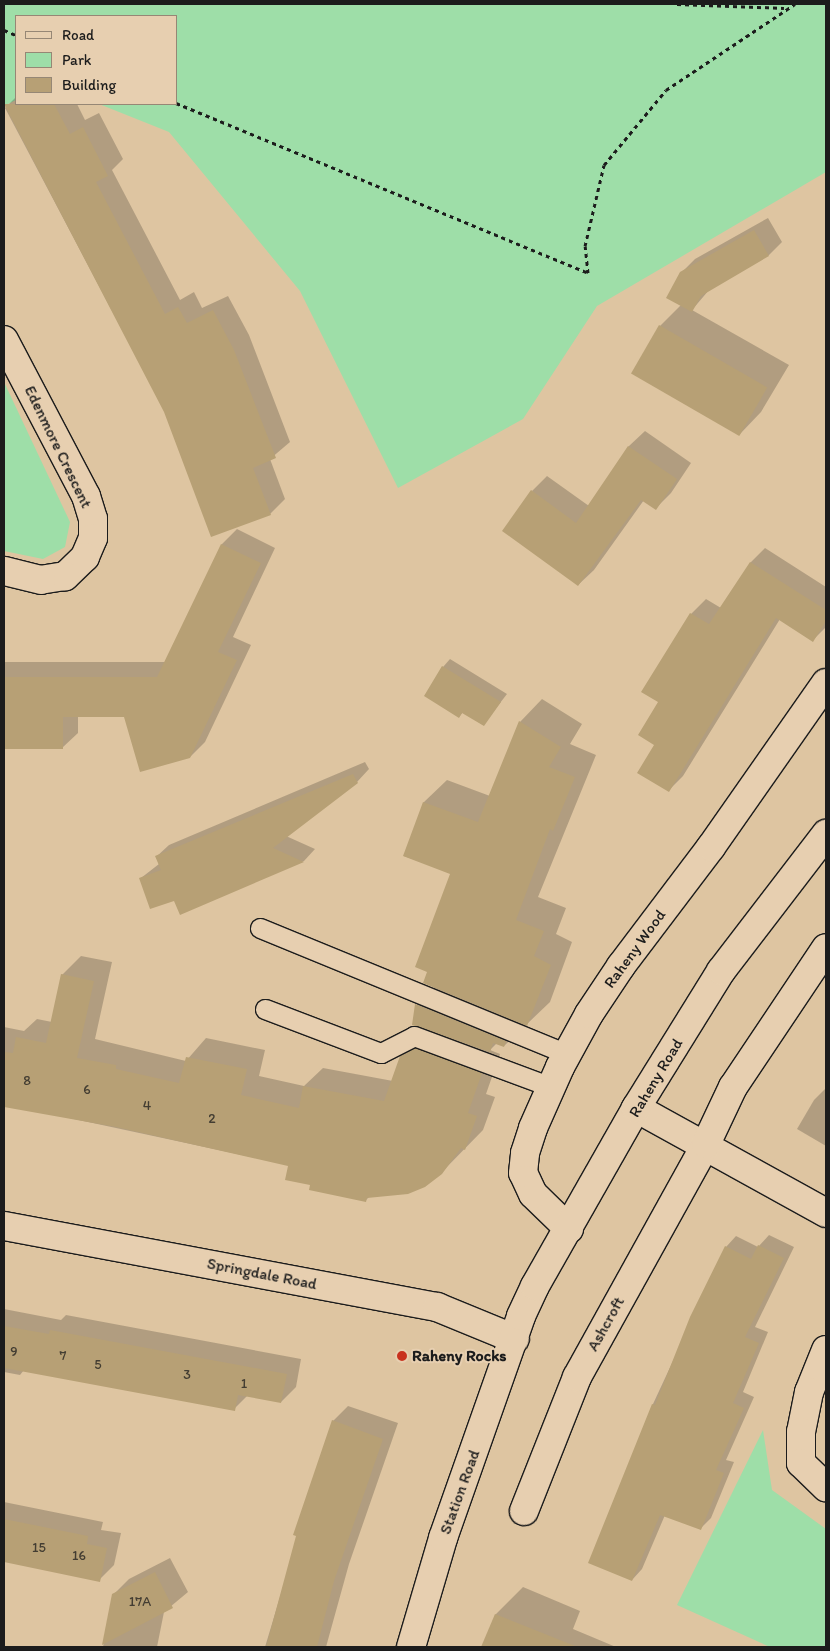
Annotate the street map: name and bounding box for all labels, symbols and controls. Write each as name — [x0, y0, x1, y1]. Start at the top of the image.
legend — [15, 15, 178, 105]
text: Road — [62, 26, 94, 44]
text: Park — [62, 51, 92, 69]
text: Building — [62, 76, 116, 94]
street label: Edenmore Crescent — [20, 382, 96, 512]
street label: Raheny Wood — [600, 906, 670, 992]
street label: Raheny Road — [625, 1035, 687, 1121]
house number: 8 — [23, 1073, 31, 1089]
house number: 6 — [83, 1082, 91, 1098]
house number: 4 — [143, 1098, 151, 1114]
house number: 2 — [208, 1111, 216, 1127]
street label: Springdale Road — [205, 1254, 319, 1294]
street label: Ashcroft — [583, 1293, 629, 1355]
house number: 9 — [10, 1344, 18, 1360]
place label: Raheny Rocks — [412, 1346, 507, 1366]
house number: 7 — [60, 1348, 66, 1364]
marker: Raheny Rocks — [396, 1350, 408, 1362]
house number: 5 — [94, 1357, 102, 1373]
house number: 3 — [183, 1367, 191, 1383]
house number: 1 — [241, 1376, 247, 1392]
street label: Station Road — [436, 1447, 484, 1537]
house number: 15 — [32, 1540, 46, 1556]
house number: 16 — [72, 1548, 86, 1564]
house number: 17A — [129, 1594, 151, 1610]

